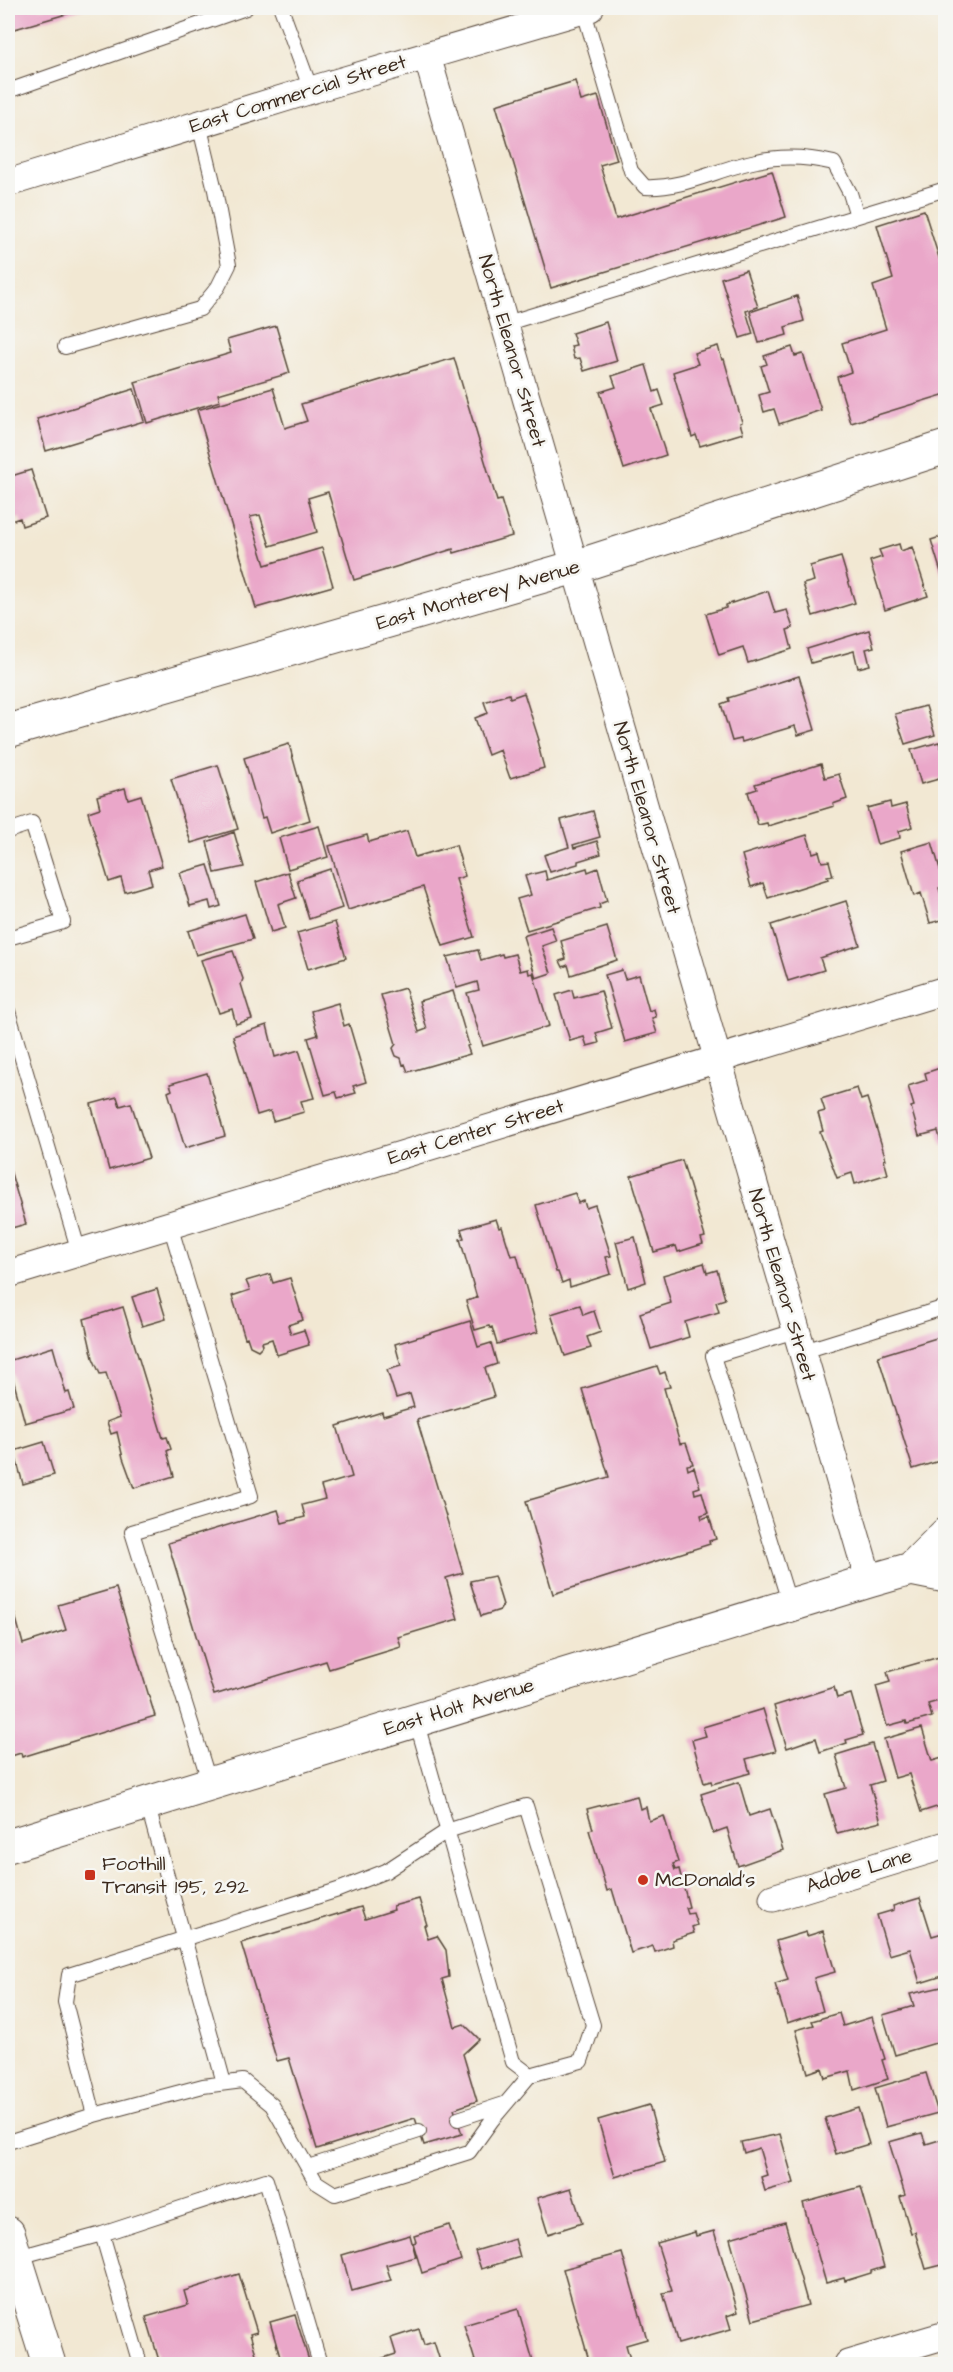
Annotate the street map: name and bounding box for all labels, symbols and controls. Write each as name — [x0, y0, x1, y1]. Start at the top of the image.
street label: East Commercial Street — [186, 48, 410, 140]
street label: North Eleanor Street — [471, 252, 553, 450]
street label: East Monterey Avenue — [373, 552, 584, 638]
street label: North Eleanor Street — [606, 719, 688, 917]
street label: East Center Street — [385, 1092, 567, 1172]
street label: North Eleanor Street — [741, 1186, 823, 1384]
street label: East Holt Avenue — [380, 1671, 538, 1743]
street label: Adobe Lane — [803, 1842, 915, 1900]
place label: Foothill Transit 195, 292 — [102, 1850, 249, 1901]
place label: McDonald's — [655, 1866, 755, 1894]
marker: Foothill Transit 195, 292 — [83, 1868, 97, 1882]
marker: McDonald's — [636, 1873, 650, 1887]

